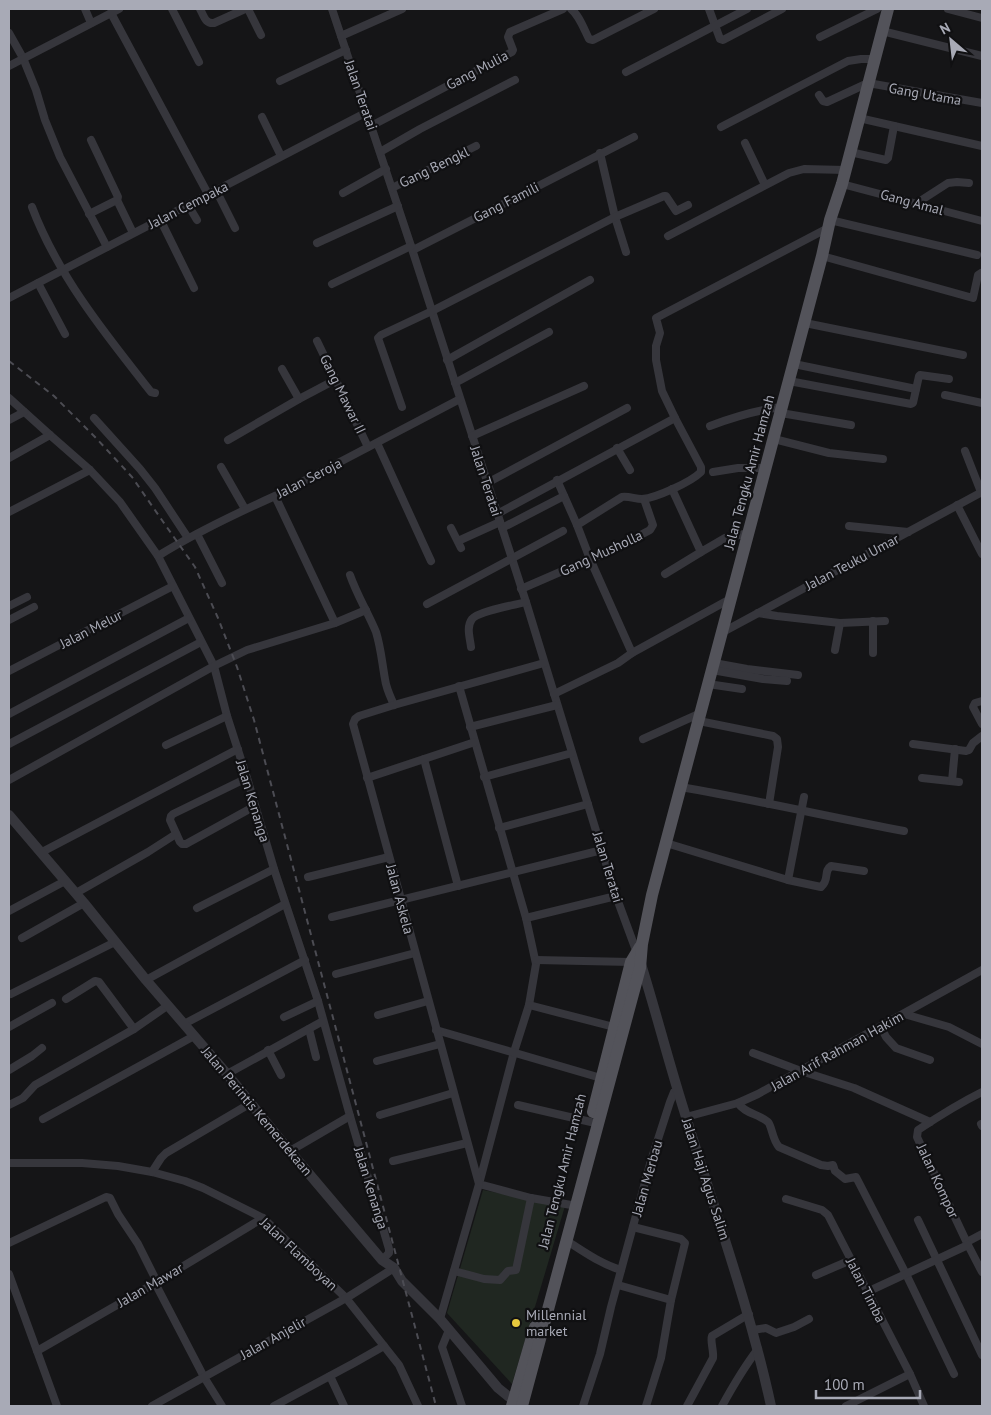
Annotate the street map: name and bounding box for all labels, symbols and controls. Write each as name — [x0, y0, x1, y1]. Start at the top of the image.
north arrow — [926, 15, 976, 65]
text: N — [937, 18, 953, 39]
street label: Gang Mulia — [443, 46, 511, 94]
street label: Jalan Teratai — [340, 56, 381, 133]
street label: Gang Utama — [887, 79, 963, 109]
street label: Gang Bengkl — [396, 142, 472, 192]
street label: Jalan Cempaka — [144, 177, 231, 233]
street label: Gang Famili — [470, 178, 542, 226]
street label: Gang Amal — [878, 185, 946, 219]
street label: Gang Mawar II — [316, 351, 370, 437]
street label: Jalan Tengku Amir Hamzah — [719, 393, 778, 552]
street label: Jalan Teratai — [466, 442, 506, 519]
street label: Jalan Seroja — [272, 454, 345, 503]
street label: Gang Musholla — [557, 526, 645, 580]
street label: Jalan Teuku Umar — [801, 530, 902, 595]
street label: Jalan Melur — [56, 605, 126, 653]
street label: Jalan Kenanga — [232, 757, 274, 844]
street label: Jalan Teratai — [588, 828, 627, 905]
street label: Jalan Askela — [382, 861, 418, 936]
street label: Jalan Arif Rahman Hakim — [767, 1007, 906, 1095]
street label: Jalan Perintis Kemerdekaan — [197, 1042, 316, 1179]
street label: Jalan Tengku Amir Hamzah — [534, 1092, 590, 1251]
street label: Jalan Haji Agus Salim — [678, 1115, 734, 1242]
street label: Jalan Merbau — [627, 1138, 666, 1219]
street label: Jalan Kompor — [913, 1140, 963, 1221]
street label: Jalan Kenanga — [350, 1144, 392, 1231]
street label: Jalan Flamboyan — [256, 1213, 341, 1294]
street label: Jalan Timba — [842, 1254, 890, 1326]
street label: Jalan Mawar — [113, 1259, 187, 1312]
place label: Millennial market — [526, 1306, 586, 1340]
street label: Jalan Anjelir — [236, 1312, 309, 1364]
marker: Millennial market — [510, 1317, 522, 1329]
scale bar — [816, 1368, 920, 1400]
text: 100 m — [824, 1375, 865, 1394]

